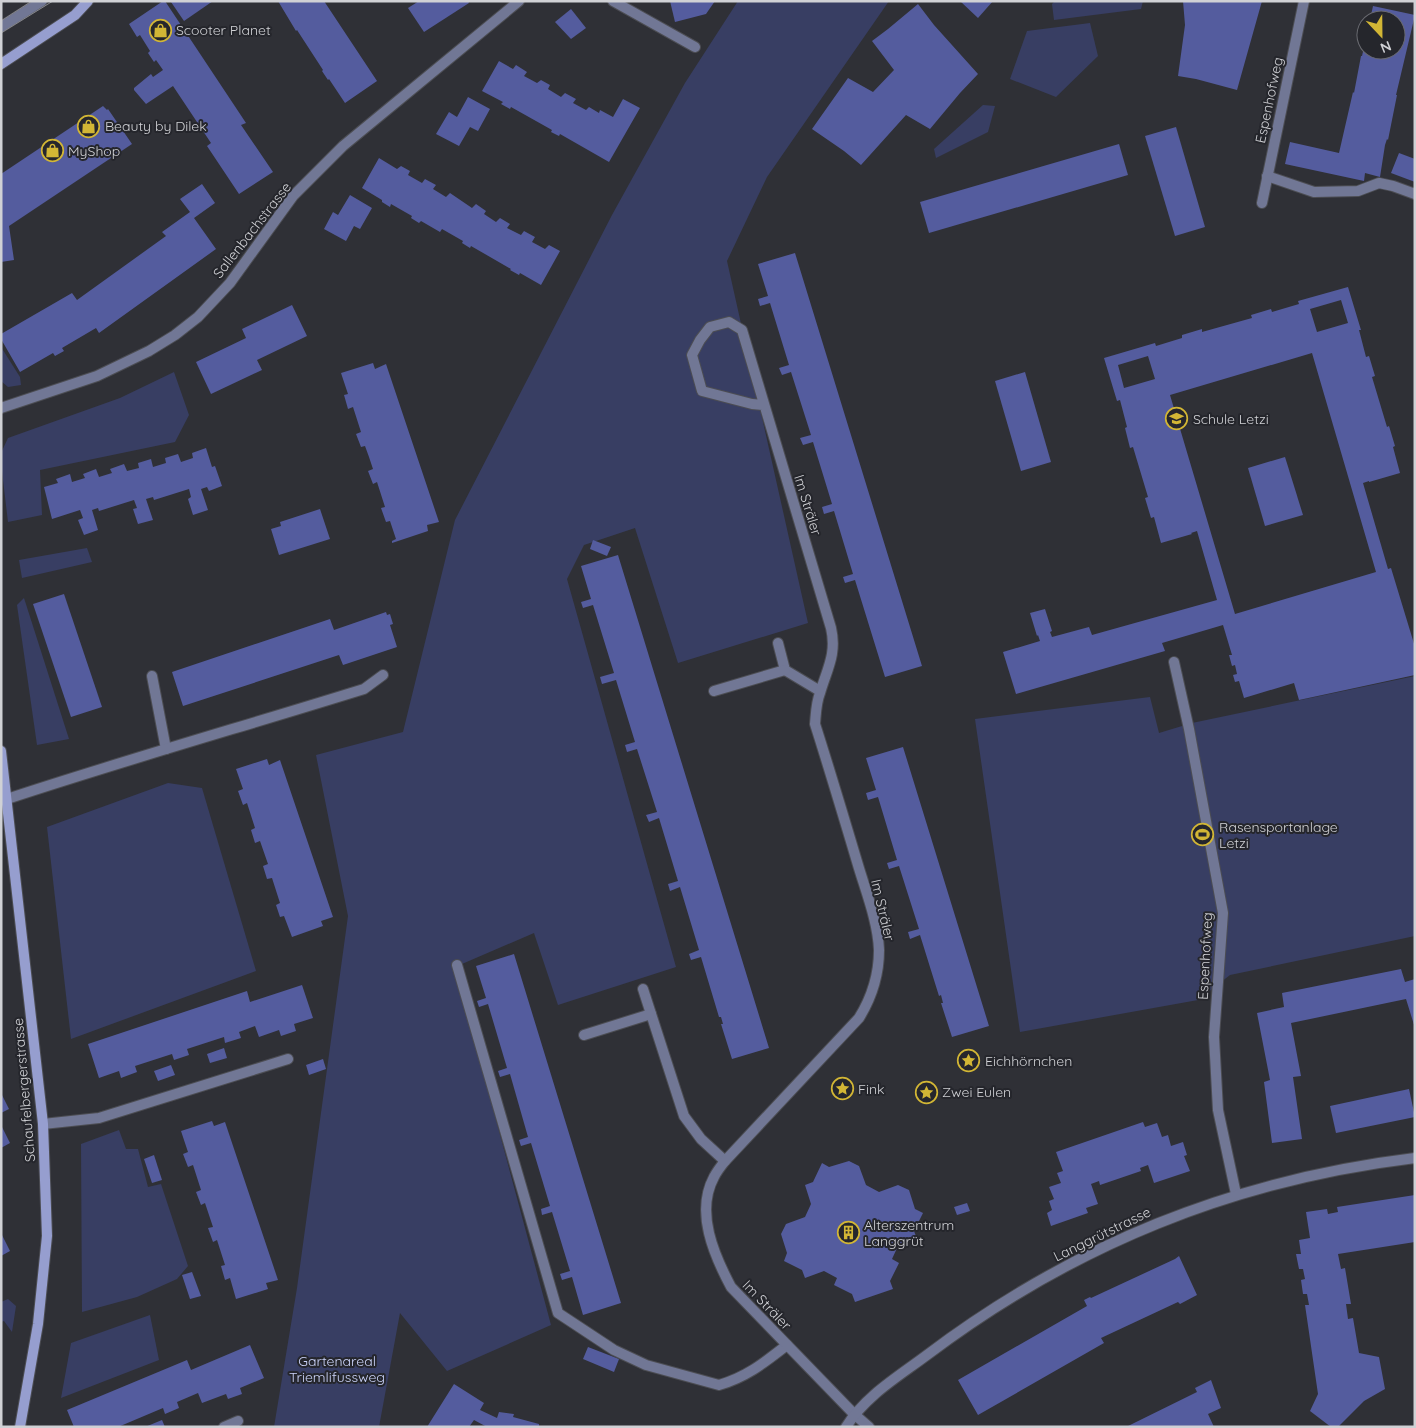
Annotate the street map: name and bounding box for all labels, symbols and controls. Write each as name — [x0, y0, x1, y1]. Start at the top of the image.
north arrow — [1356, 10, 1406, 60]
shop icon: Scooter Planet — [148, 18, 172, 42]
place label: Scooter Planet — [176, 21, 271, 39]
text: N — [1378, 37, 1394, 57]
street label: Espenhofweg — [1251, 55, 1287, 145]
shop icon: Beauty by Dilek — [77, 114, 101, 138]
place label: Beauty by Dilek — [105, 117, 207, 135]
shop icon: MyShop — [40, 139, 64, 163]
place label: MyShop — [68, 142, 120, 160]
street label: Sallenbachstrasse — [209, 178, 295, 282]
school or university icon: Schule Letzi — [1165, 407, 1189, 431]
place label: Schule Letzi — [1193, 410, 1269, 428]
street label: Im Sträler — [790, 472, 826, 538]
place label: Rasensportanlage Letzi — [1219, 818, 1338, 852]
sports icon: Rasensportanlage Letzi — [1191, 823, 1215, 847]
street label: Im Sträler — [867, 877, 899, 943]
street label: Espenhofweg — [1194, 912, 1216, 1000]
street label: Schaufelbergerstrasse — [9, 1017, 39, 1163]
place icon: Eichhörnchen — [957, 1049, 981, 1073]
place label: Eichhörnchen — [985, 1052, 1072, 1070]
place icon: Fink — [830, 1077, 854, 1101]
place label: Fink — [858, 1080, 885, 1098]
place icon: Zwei Eulen — [914, 1080, 938, 1104]
place label: Zwei Eulen — [942, 1083, 1011, 1101]
street label: Langgrütstrasse — [1050, 1203, 1154, 1265]
place label: Alterszentrum Langgrüt — [864, 1216, 954, 1250]
building icon: Alterszentrum Langgrüt — [836, 1221, 860, 1245]
street label: Im Sträler — [739, 1276, 796, 1334]
park label: Gartenareal Triemlifussweg — [289, 1352, 385, 1386]

